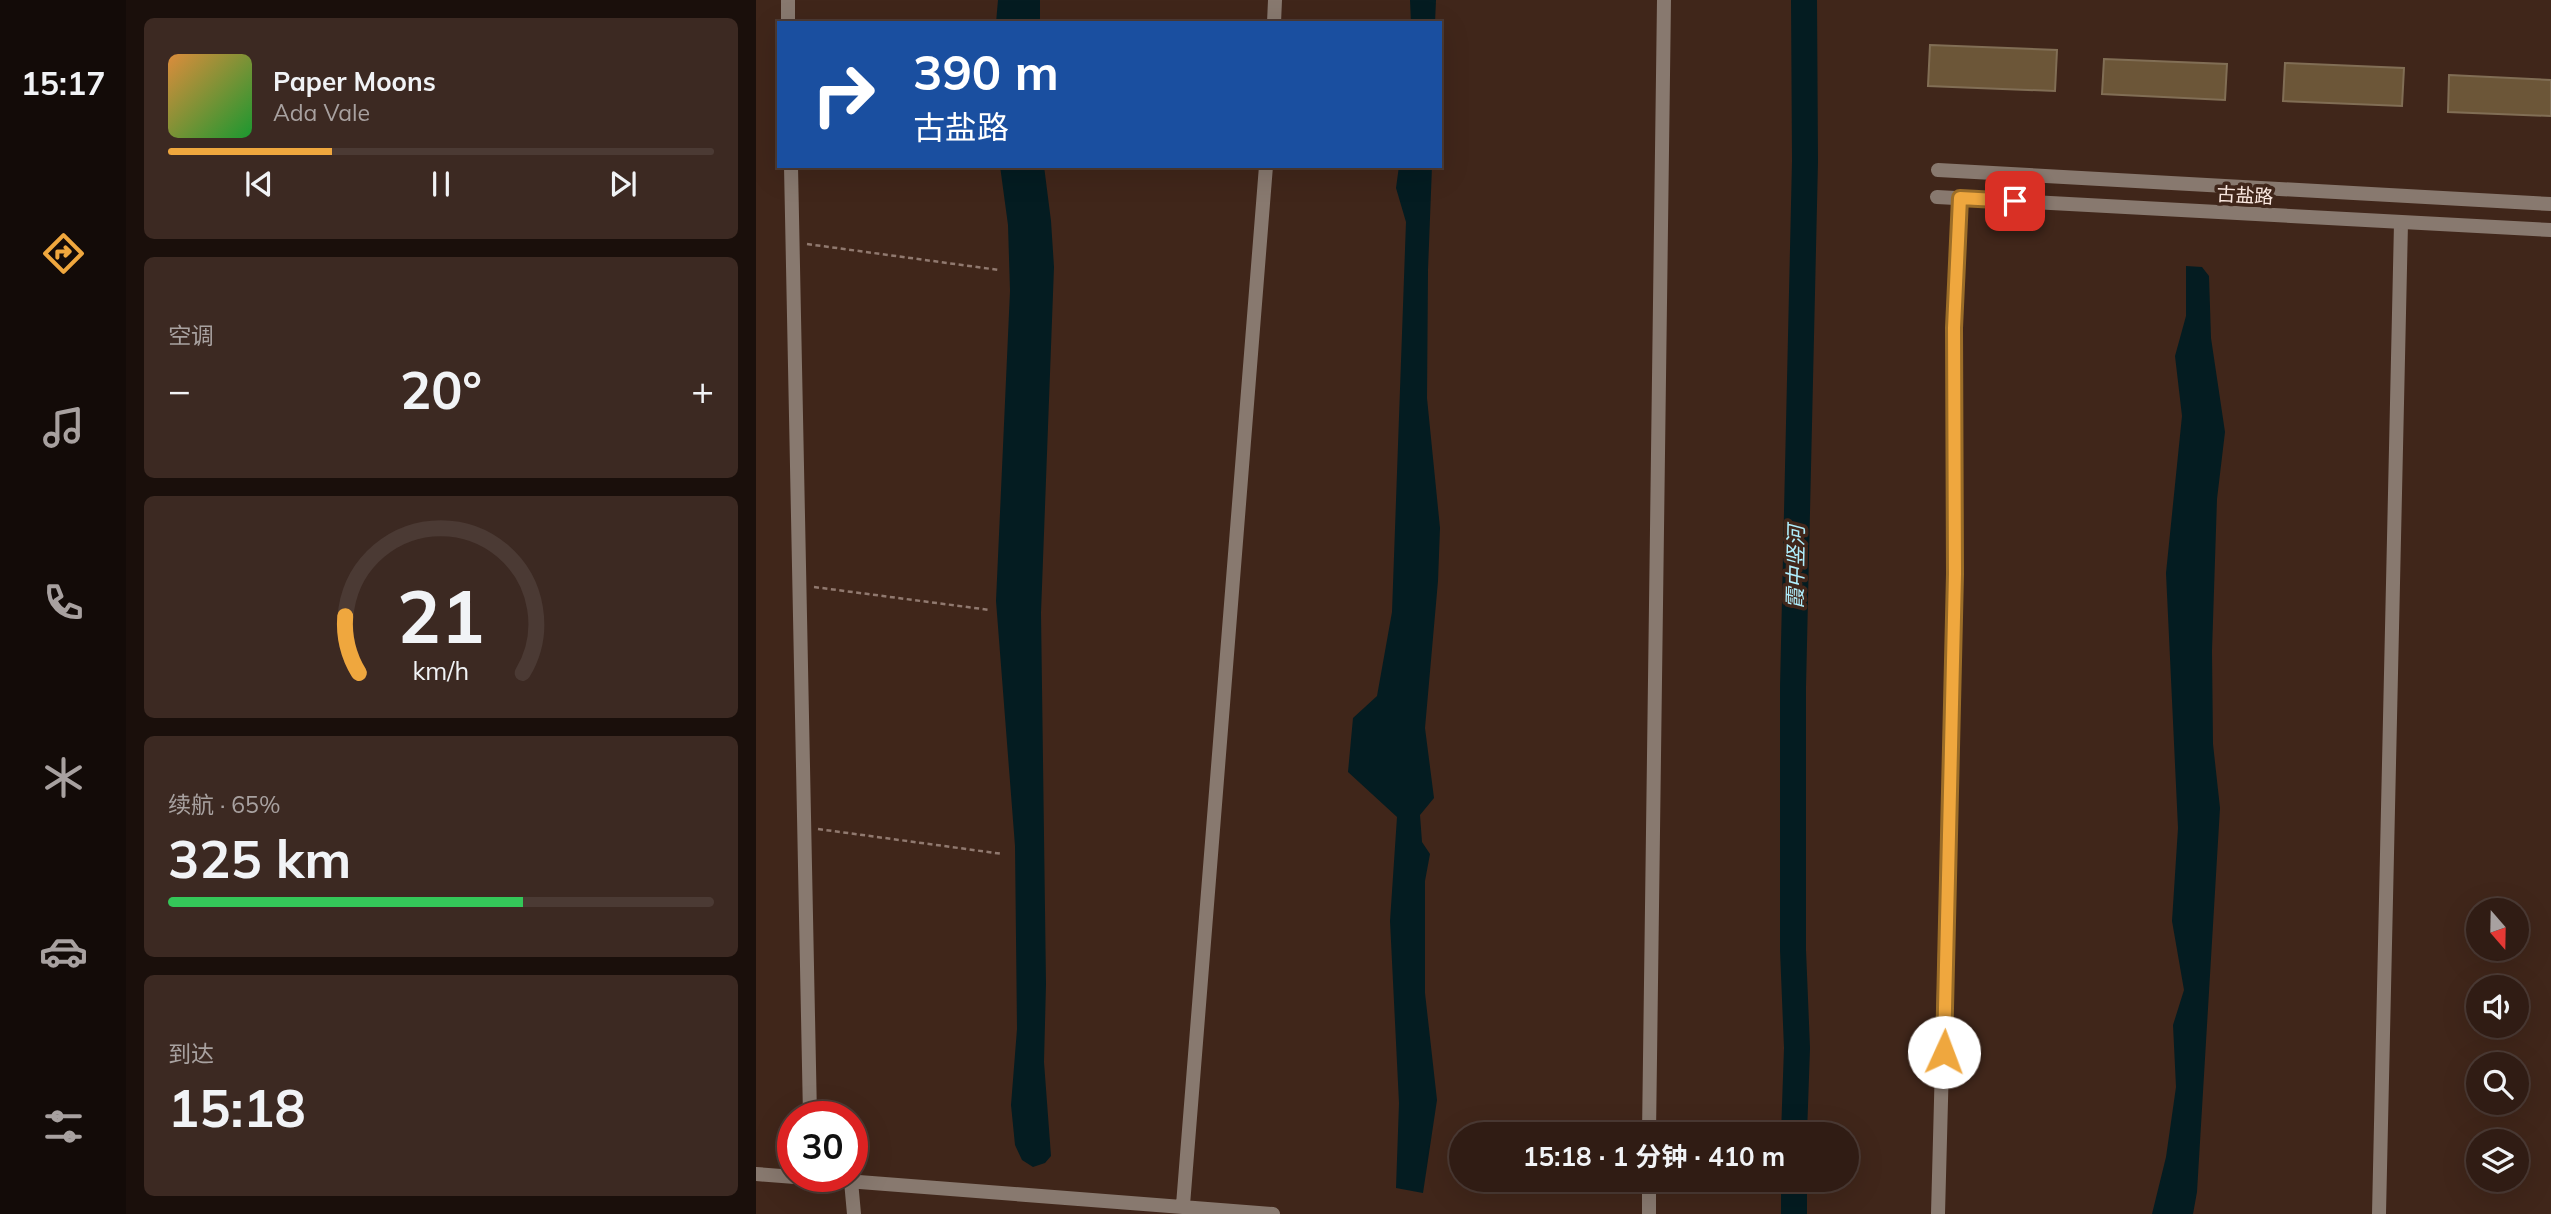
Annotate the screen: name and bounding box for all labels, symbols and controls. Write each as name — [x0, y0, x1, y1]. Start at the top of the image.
text: 390 m — [913, 41, 1059, 102]
icon: right — [798, 49, 889, 140]
text: 15:17 — [21, 63, 105, 103]
text: Paper Moons — [273, 65, 436, 98]
text: Ada Vale — [273, 98, 370, 127]
text: 古盐路 — [913, 107, 1009, 147]
icon: previous — [240, 165, 278, 203]
icon: pause — [422, 165, 460, 203]
icon: next — [604, 165, 642, 203]
pin — [1985, 171, 2045, 231]
icon: arrive — [1996, 182, 2034, 220]
street label: 古盐路 — [2216, 182, 2274, 208]
icon: directions — [39, 229, 88, 278]
text: 空调 — [168, 321, 214, 350]
text: 20° — [400, 357, 482, 422]
text: − — [168, 366, 191, 414]
text: + — [691, 366, 714, 414]
icon: music — [39, 403, 88, 452]
water label: 霞中竖河 — [1781, 521, 1809, 609]
text: 21 — [397, 570, 485, 661]
icon: phone — [39, 578, 88, 627]
text: km/h — [413, 655, 469, 686]
icon: climate — [39, 753, 88, 802]
text: 续航 · 65% — [168, 790, 280, 819]
text: 325 km — [168, 826, 351, 891]
north arrow — [2466, 898, 2529, 961]
map controls — [2466, 898, 2529, 1192]
icon: car — [39, 927, 88, 976]
button: sound — [2466, 975, 2529, 1038]
position arrow — [1907, 1015, 1981, 1089]
text: 到达 — [168, 1039, 214, 1068]
button: search — [2466, 1052, 2529, 1115]
text: 15:18 — [168, 1075, 306, 1140]
speed limit sign: 30 — [777, 1101, 868, 1192]
icon: filters — [39, 1102, 88, 1151]
button: layers — [2466, 1129, 2529, 1192]
text: 15:18 · 1 分钟 · 410 m — [1523, 1140, 1785, 1173]

